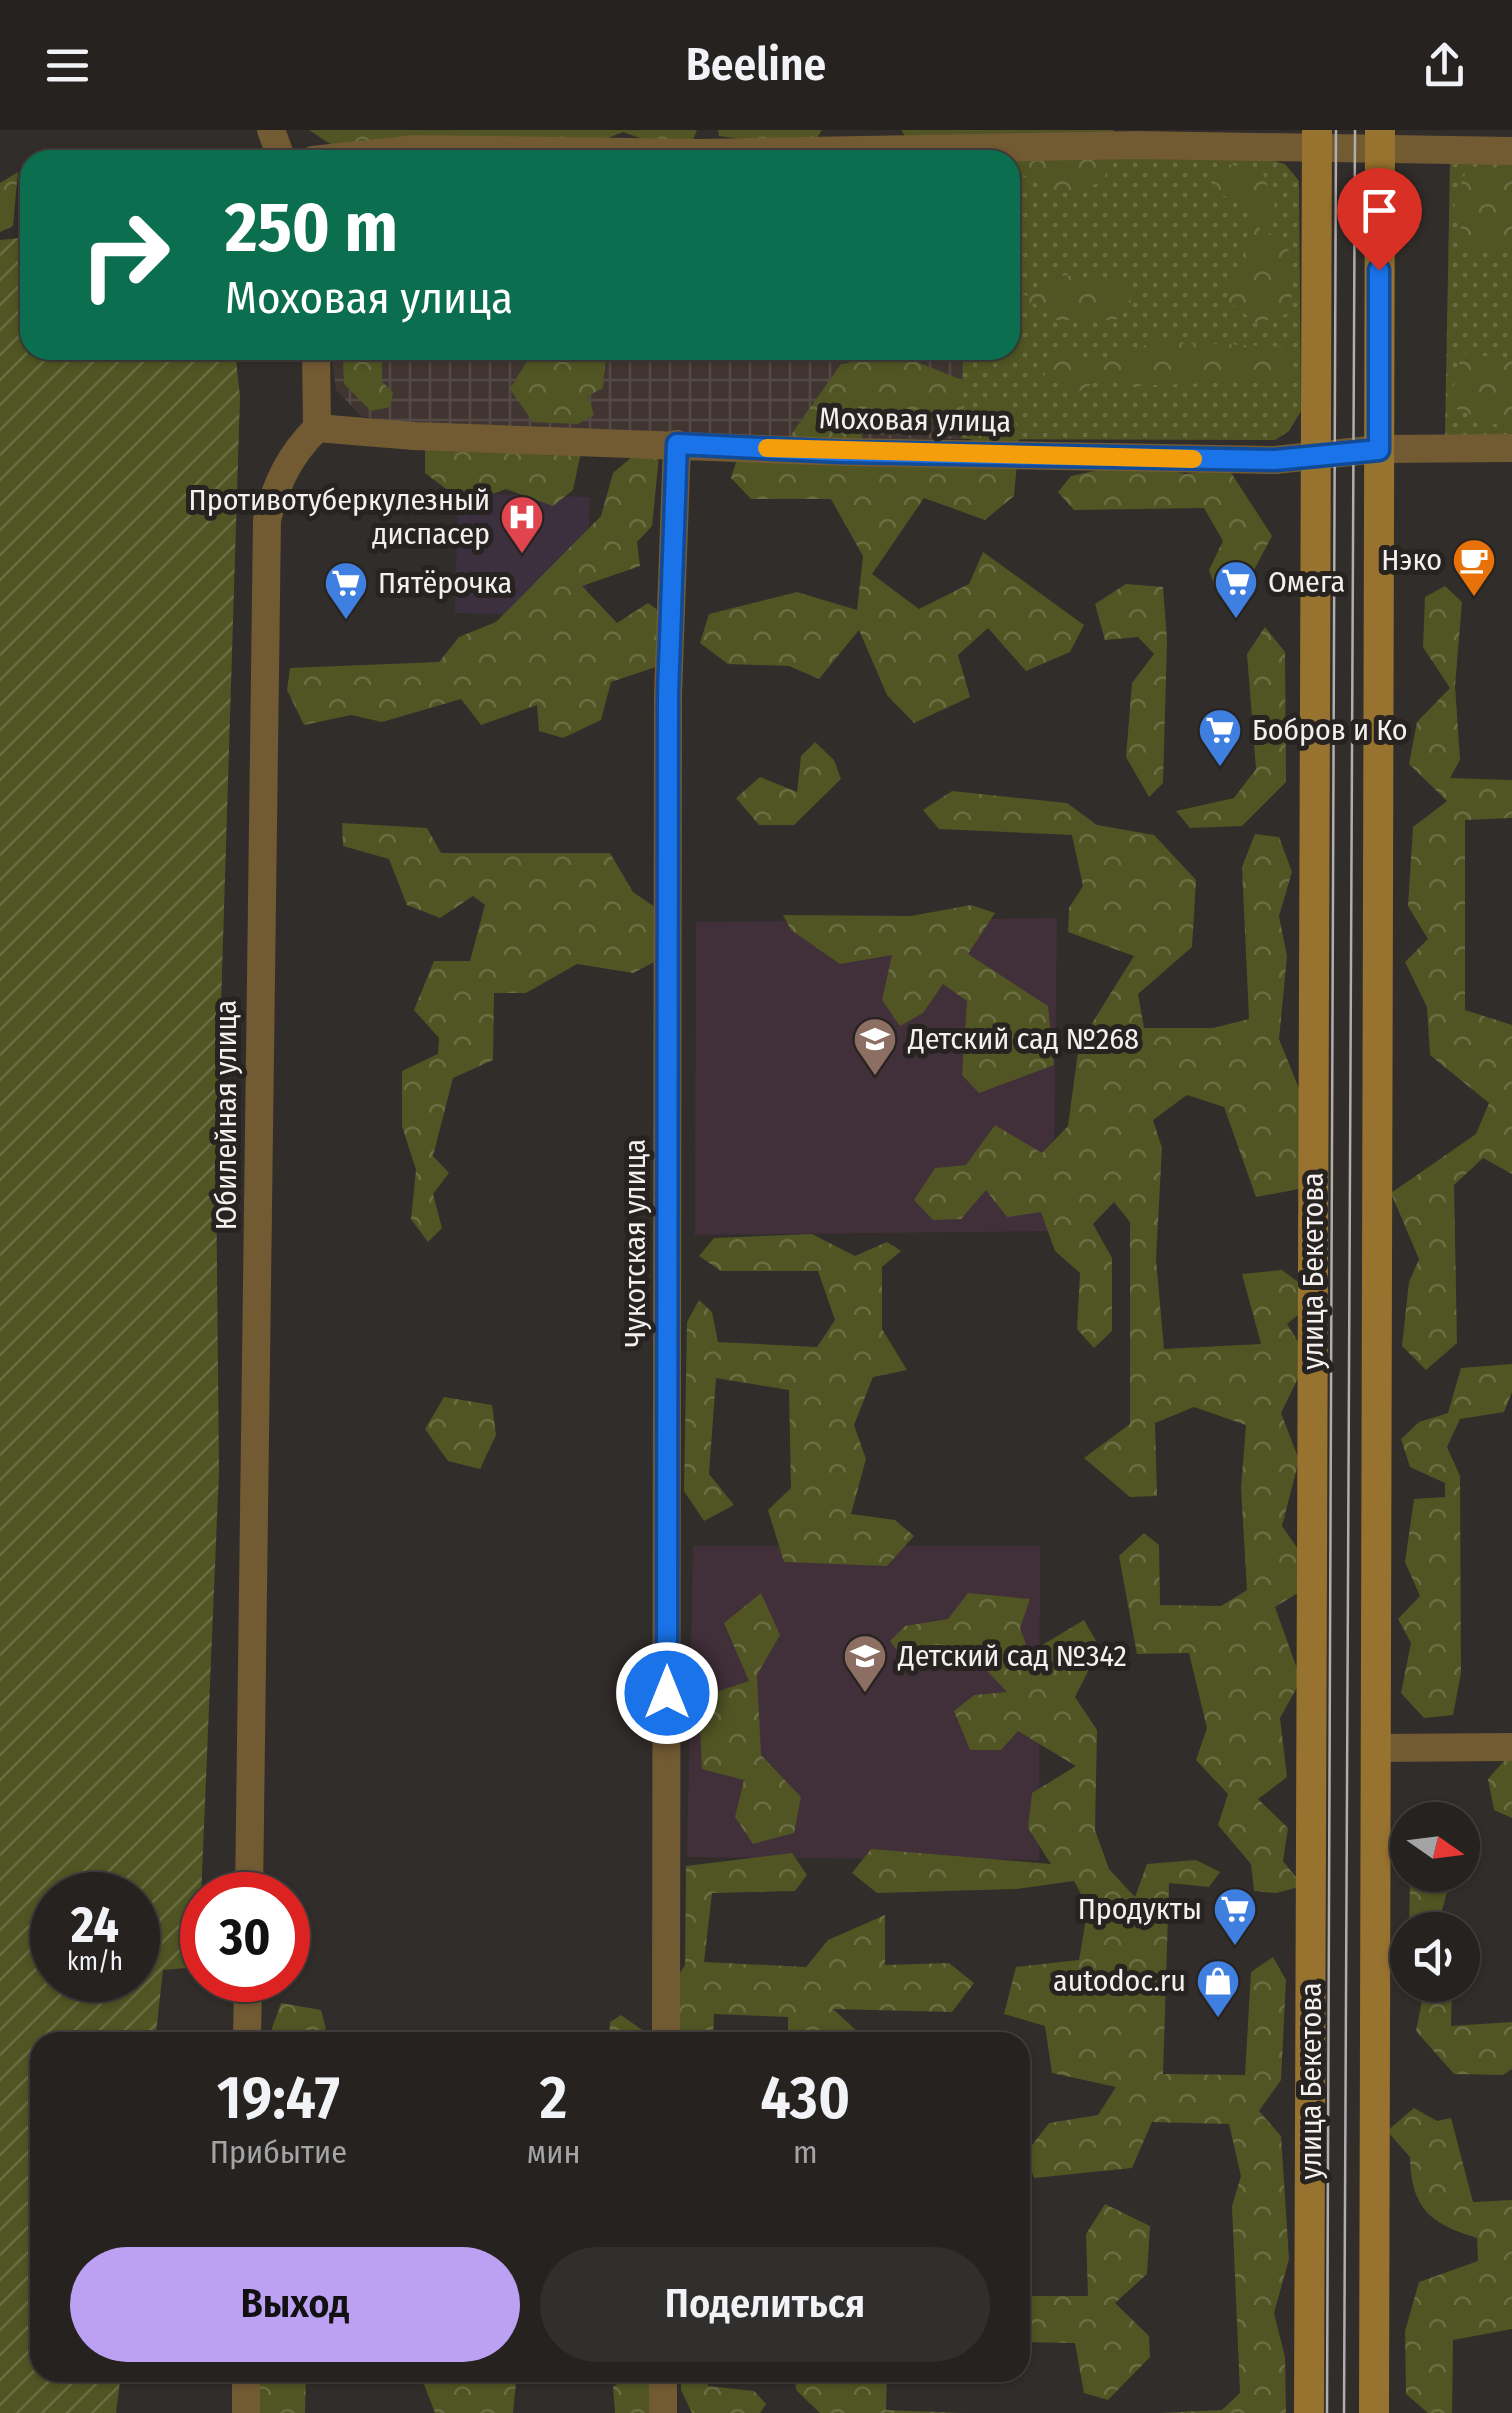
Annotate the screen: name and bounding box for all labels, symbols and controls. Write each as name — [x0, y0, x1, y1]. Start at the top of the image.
icon: menu — [40, 38, 95, 93]
text: Beeline — [686, 38, 826, 92]
icon: share — [1417, 38, 1472, 93]
pin — [1337, 168, 1422, 271]
icon: arrive — [1352, 183, 1407, 238]
text: 250 m — [225, 186, 398, 270]
icon: right — [60, 190, 190, 320]
text: Моховая улица — [225, 271, 513, 325]
street label: Моховая улица — [819, 400, 1011, 440]
place label: Противотуберкулезный диспасер — [189, 482, 490, 552]
hospital icon: Противотуберкулезный диспасер — [499, 494, 545, 555]
cafe icon: Нэко — [1451, 537, 1497, 598]
place label: Нэко — [1381, 542, 1442, 578]
supermarket icon: Омега — [1213, 559, 1259, 620]
supermarket icon: Пятёрочка — [323, 560, 369, 621]
place label: Омега — [1268, 564, 1345, 600]
place label: Пятёрочка — [378, 565, 512, 601]
supermarket icon: Бобров и Ко — [1197, 707, 1243, 768]
place label: Бобров и Ко — [1252, 712, 1408, 748]
street label: Юбилейная улица — [208, 1000, 244, 1230]
school or university icon: Детский сад №268 — [852, 1016, 898, 1077]
place label: Детский сад №268 — [907, 1021, 1139, 1057]
street label: Чукотская улица — [617, 1139, 653, 1347]
street label: улица Бекетова — [1295, 1172, 1331, 1370]
school or university icon: Детский сад №342 — [842, 1633, 888, 1694]
place label: Детский сад №342 — [897, 1638, 1127, 1674]
position arrow — [615, 1641, 719, 1745]
north arrow — [1390, 1802, 1480, 1892]
map controls — [1390, 1802, 1480, 2002]
speed limit sign: 30 — [180, 1872, 310, 2002]
supermarket icon: Продукты — [1212, 1886, 1258, 1947]
place label: Продукты — [1078, 1891, 1202, 1927]
text: 24 — [71, 1895, 119, 1955]
button: sound — [1390, 1912, 1480, 2002]
text: km/h — [67, 1947, 123, 1977]
shop icon: autodoc.ru — [1195, 1958, 1241, 2019]
place label: autodoc.ru — [1053, 1963, 1186, 1999]
street label: улица Бекетова — [1293, 1982, 1329, 2180]
text: 19:47 — [217, 2062, 340, 2134]
text: 2 — [540, 2062, 567, 2134]
text: 430 — [760, 2062, 850, 2134]
text: Прибытие — [210, 2133, 347, 2171]
text: мин — [527, 2133, 580, 2171]
text: m — [793, 2133, 818, 2171]
button: Выход — [70, 2247, 520, 2362]
button: Поделиться — [540, 2247, 990, 2362]

